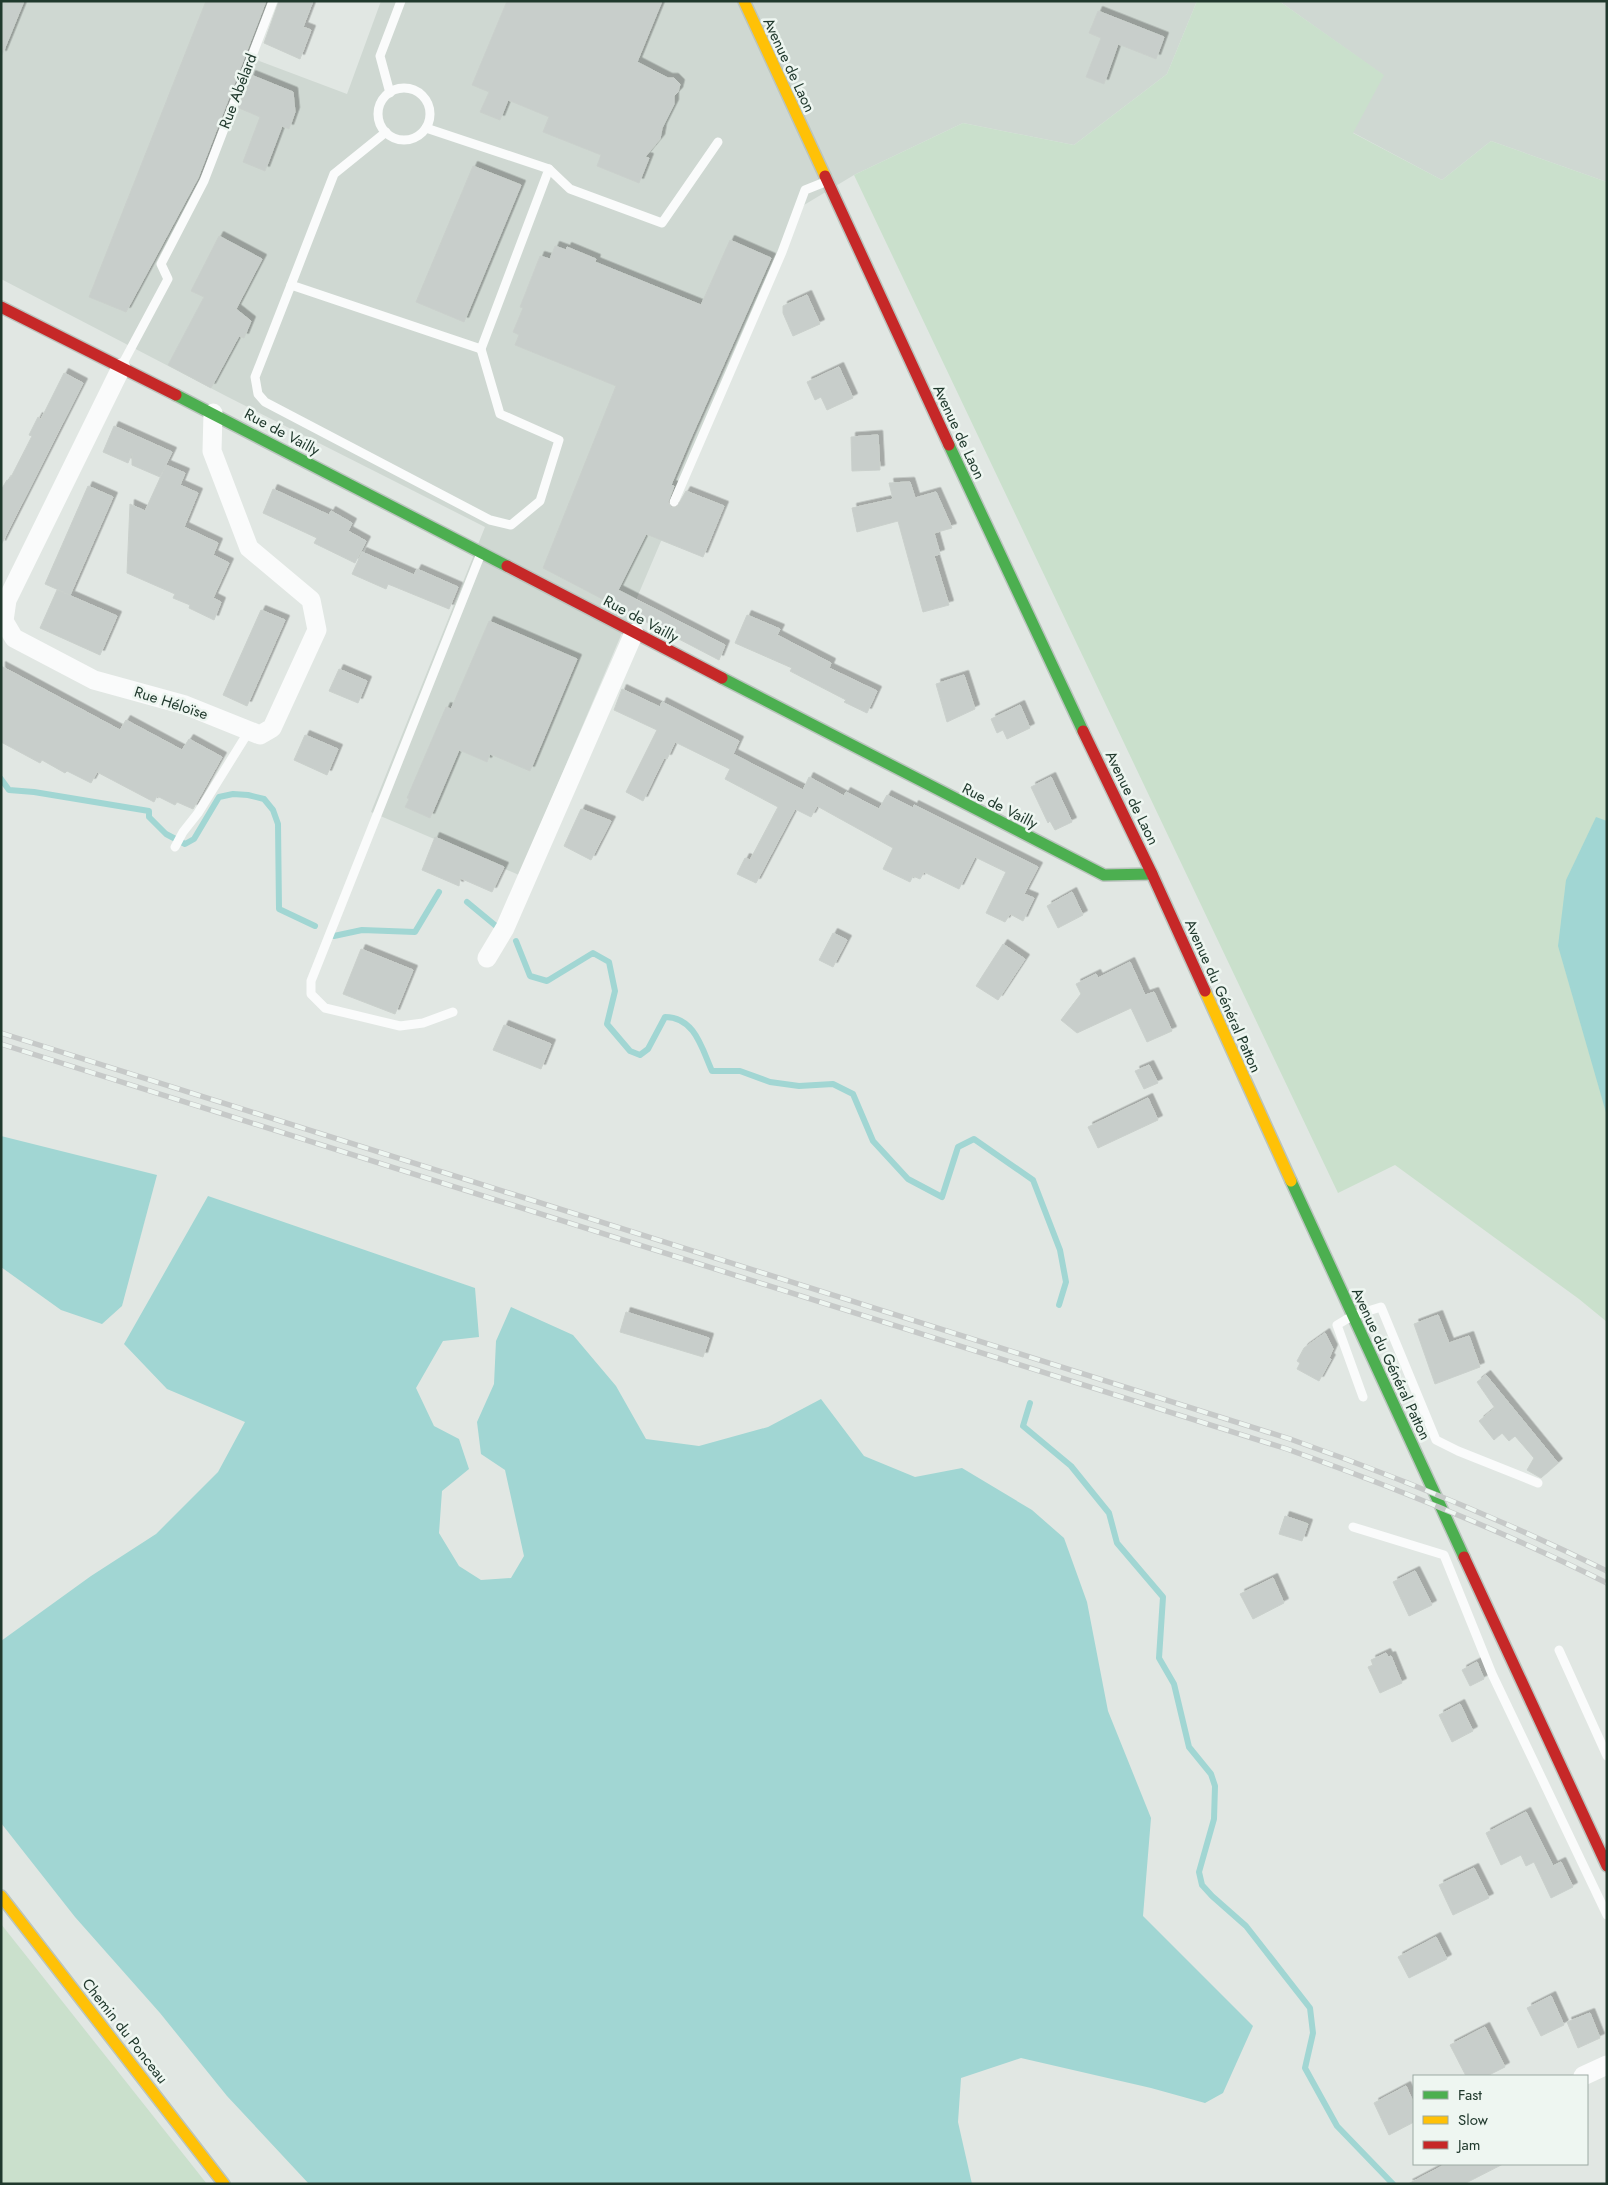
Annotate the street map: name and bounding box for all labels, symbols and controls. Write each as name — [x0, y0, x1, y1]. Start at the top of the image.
street label: Avenue de Laon — [757, 14, 821, 116]
street label: Rue Abélard — [214, 50, 262, 132]
street label: Avenue de Laon — [927, 381, 991, 483]
street label: Rue de Vailly — [241, 403, 324, 461]
street label: Rue de Vailly — [600, 590, 683, 648]
street label: Rue Héloïse — [131, 681, 211, 725]
street label: Avenue de Laon — [1100, 747, 1164, 849]
street label: Rue de Vailly — [958, 778, 1042, 835]
street label: Avenue du Général Patton — [1179, 916, 1267, 1076]
street label: Avenue du Général Patton — [1346, 1284, 1436, 1444]
street label: Chemin du Ponceau — [77, 1974, 173, 2088]
legend — [1413, 2075, 1588, 2165]
text: Fast — [1458, 2084, 1482, 2106]
text: Slow — [1458, 2109, 1489, 2131]
text: Jam — [1456, 2134, 1481, 2156]

